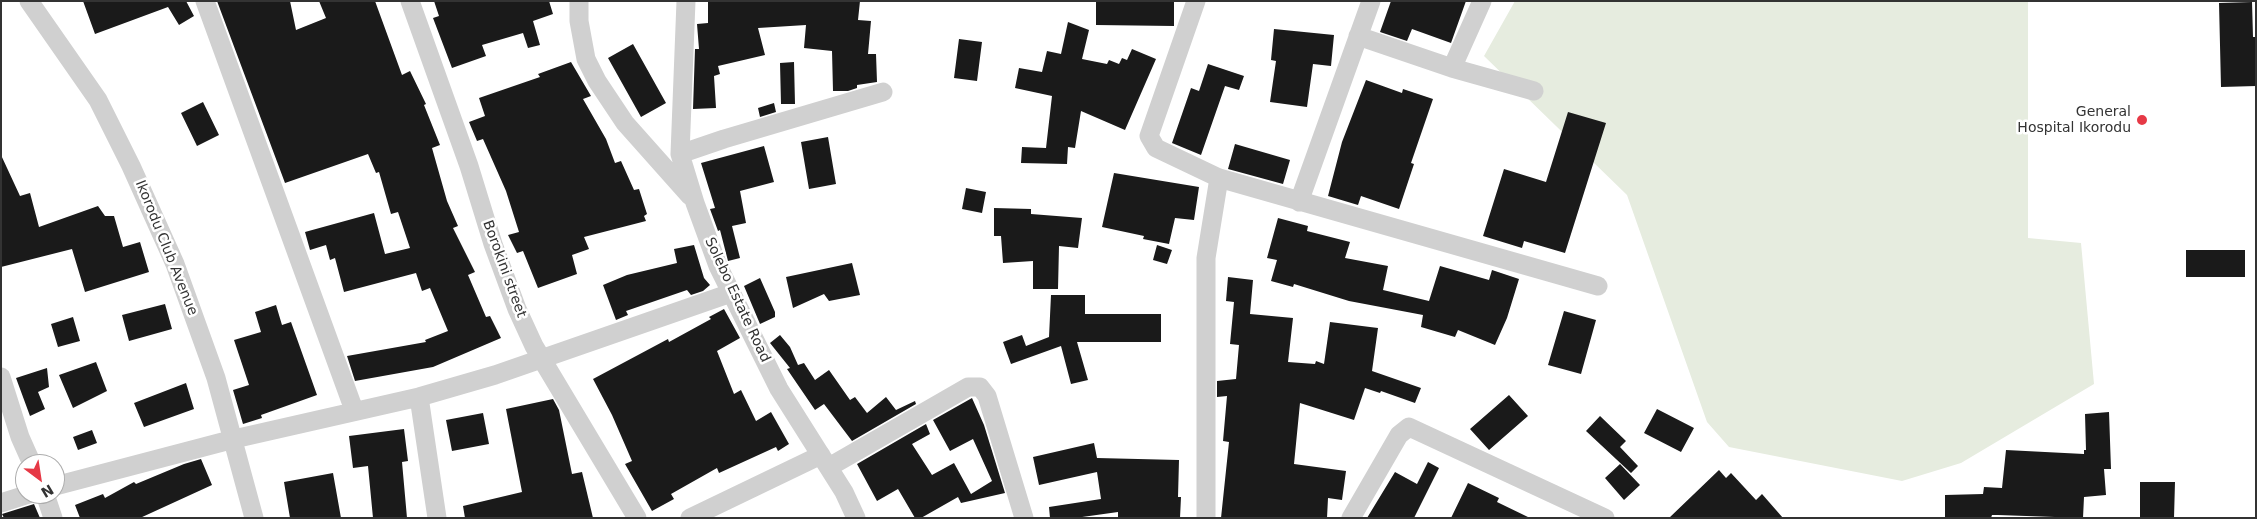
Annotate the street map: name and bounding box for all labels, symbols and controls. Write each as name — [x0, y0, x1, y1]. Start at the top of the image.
place label: General Hospital Ikorodu — [2017, 104, 2131, 136]
marker: General Hospital Ikorodu — [2135, 113, 2149, 127]
street label: Ikorodu Club Avenue — [131, 178, 201, 318]
street label: Borokini street — [479, 218, 529, 320]
street label: Solebo Estate Road — [701, 235, 773, 365]
north arrow — [15, 454, 65, 504]
text: N — [38, 481, 56, 501]

